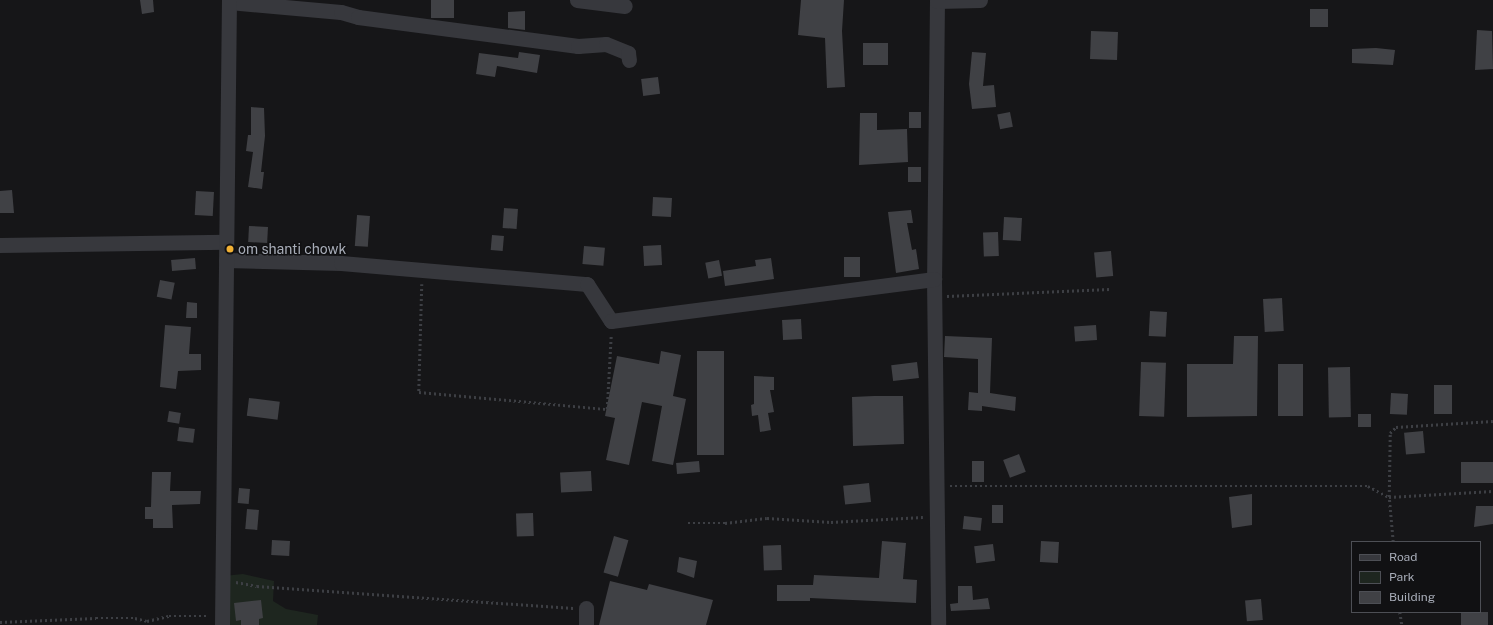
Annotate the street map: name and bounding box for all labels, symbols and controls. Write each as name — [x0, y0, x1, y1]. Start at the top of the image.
place label: om shanti chowk — [238, 241, 347, 257]
marker: om shanti chowk — [225, 244, 235, 254]
legend — [1351, 541, 1481, 613]
text: Road — [1389, 550, 1417, 564]
text: Park — [1389, 570, 1415, 584]
text: Building — [1389, 590, 1435, 604]

